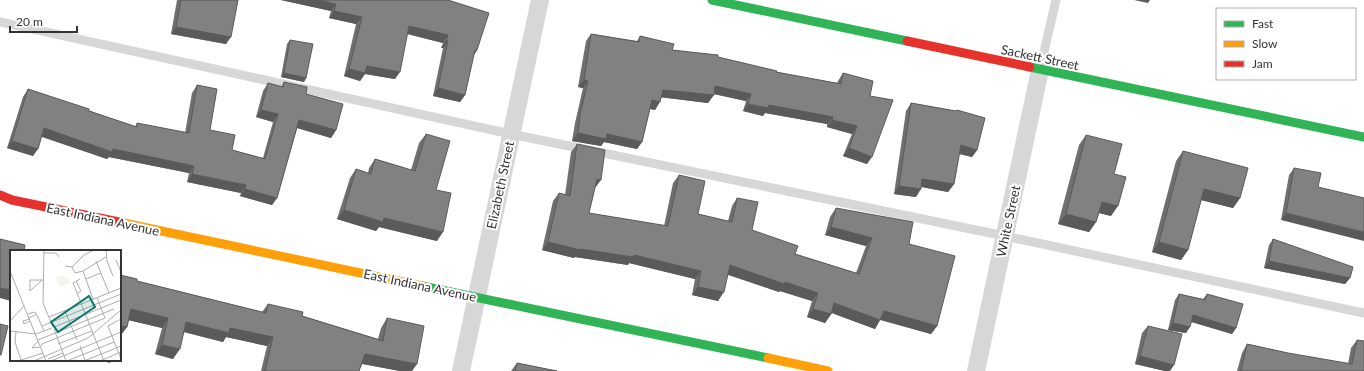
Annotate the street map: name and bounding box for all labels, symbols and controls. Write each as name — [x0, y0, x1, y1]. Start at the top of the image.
scale bar — [10, 8, 77, 34]
legend — [1216, 8, 1356, 80]
text: 20 m — [16, 14, 43, 29]
text: Fast — [1252, 16, 1274, 31]
text: Slow — [1252, 36, 1278, 51]
street label: Sackett Street — [1000, 41, 1081, 73]
text: Jam — [1252, 56, 1273, 71]
street label: Elizabeth Street — [483, 139, 517, 230]
street label: White Street — [993, 183, 1023, 258]
street label: East Indiana Avenue — [45, 199, 161, 239]
inset map — [10, 250, 121, 361]
street label: East Indiana Avenue — [362, 265, 478, 305]

